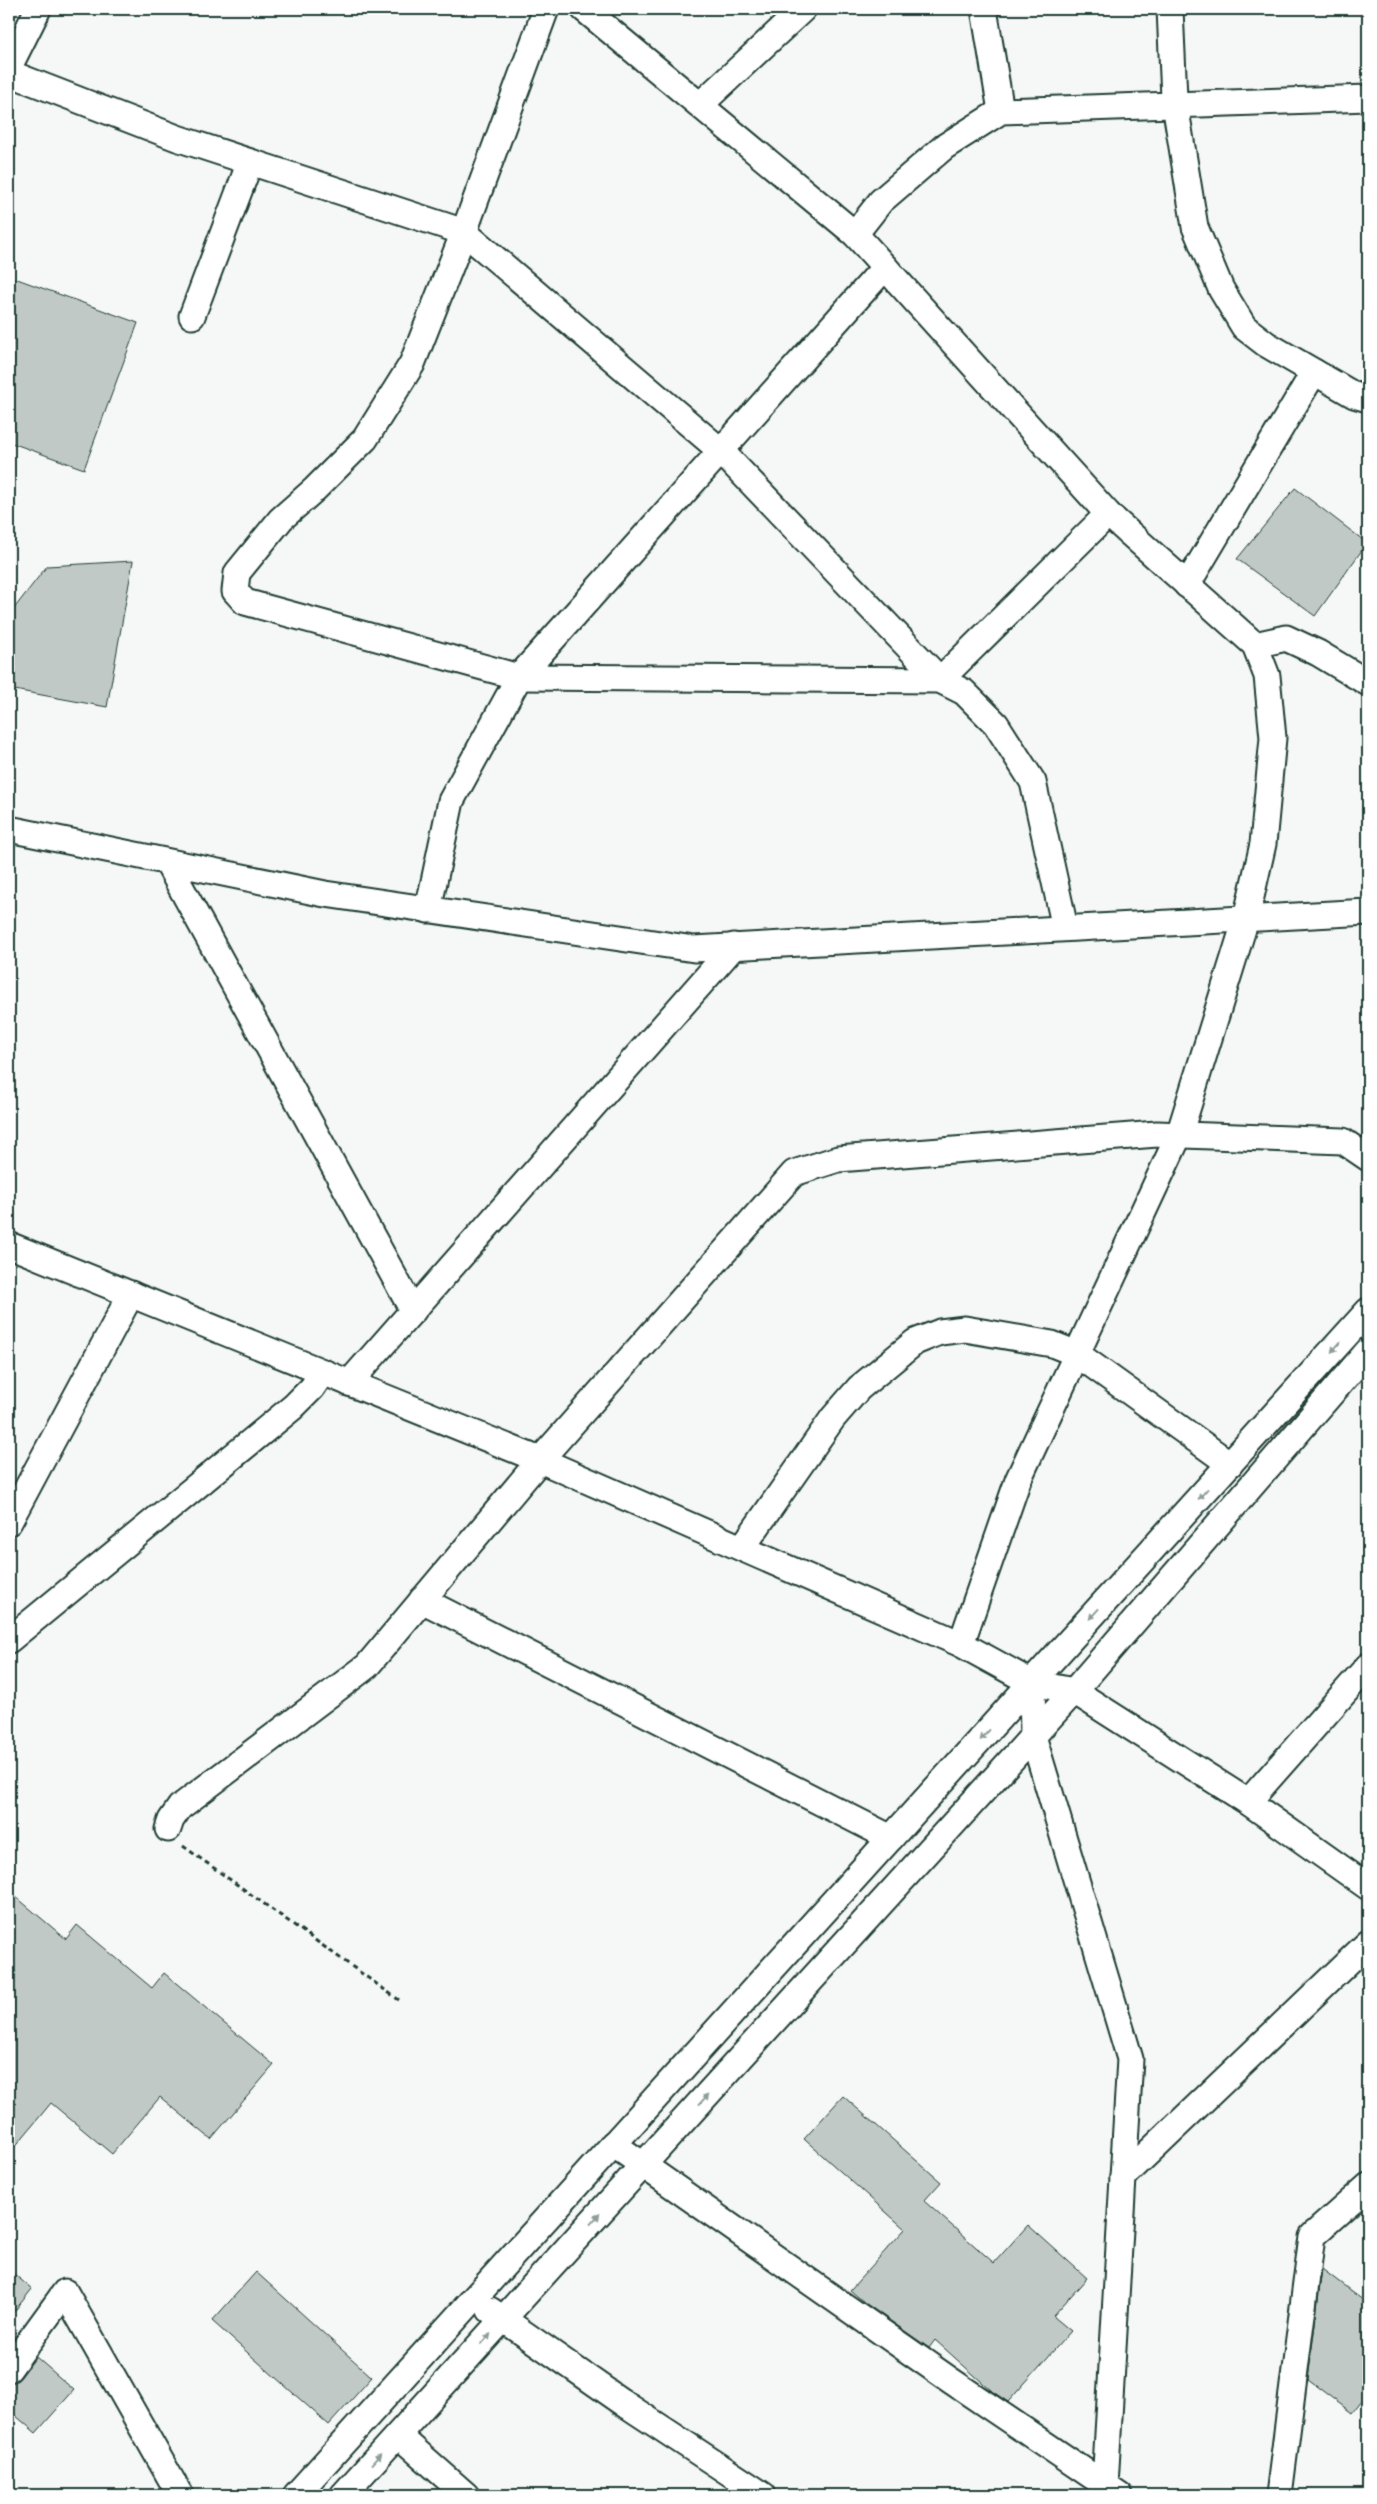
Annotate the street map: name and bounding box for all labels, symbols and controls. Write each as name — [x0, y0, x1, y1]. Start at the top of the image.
one-way arrow — [1330, 1341, 1341, 1354]
one-way arrow — [1197, 1487, 1209, 1499]
one-way arrow — [1088, 1608, 1100, 1620]
one-way arrow — [979, 1728, 991, 1740]
one-way arrow — [698, 2093, 710, 2105]
one-way arrow — [589, 2213, 601, 2225]
one-way arrow — [480, 2333, 491, 2345]
one-way arrow — [370, 2454, 382, 2466]

